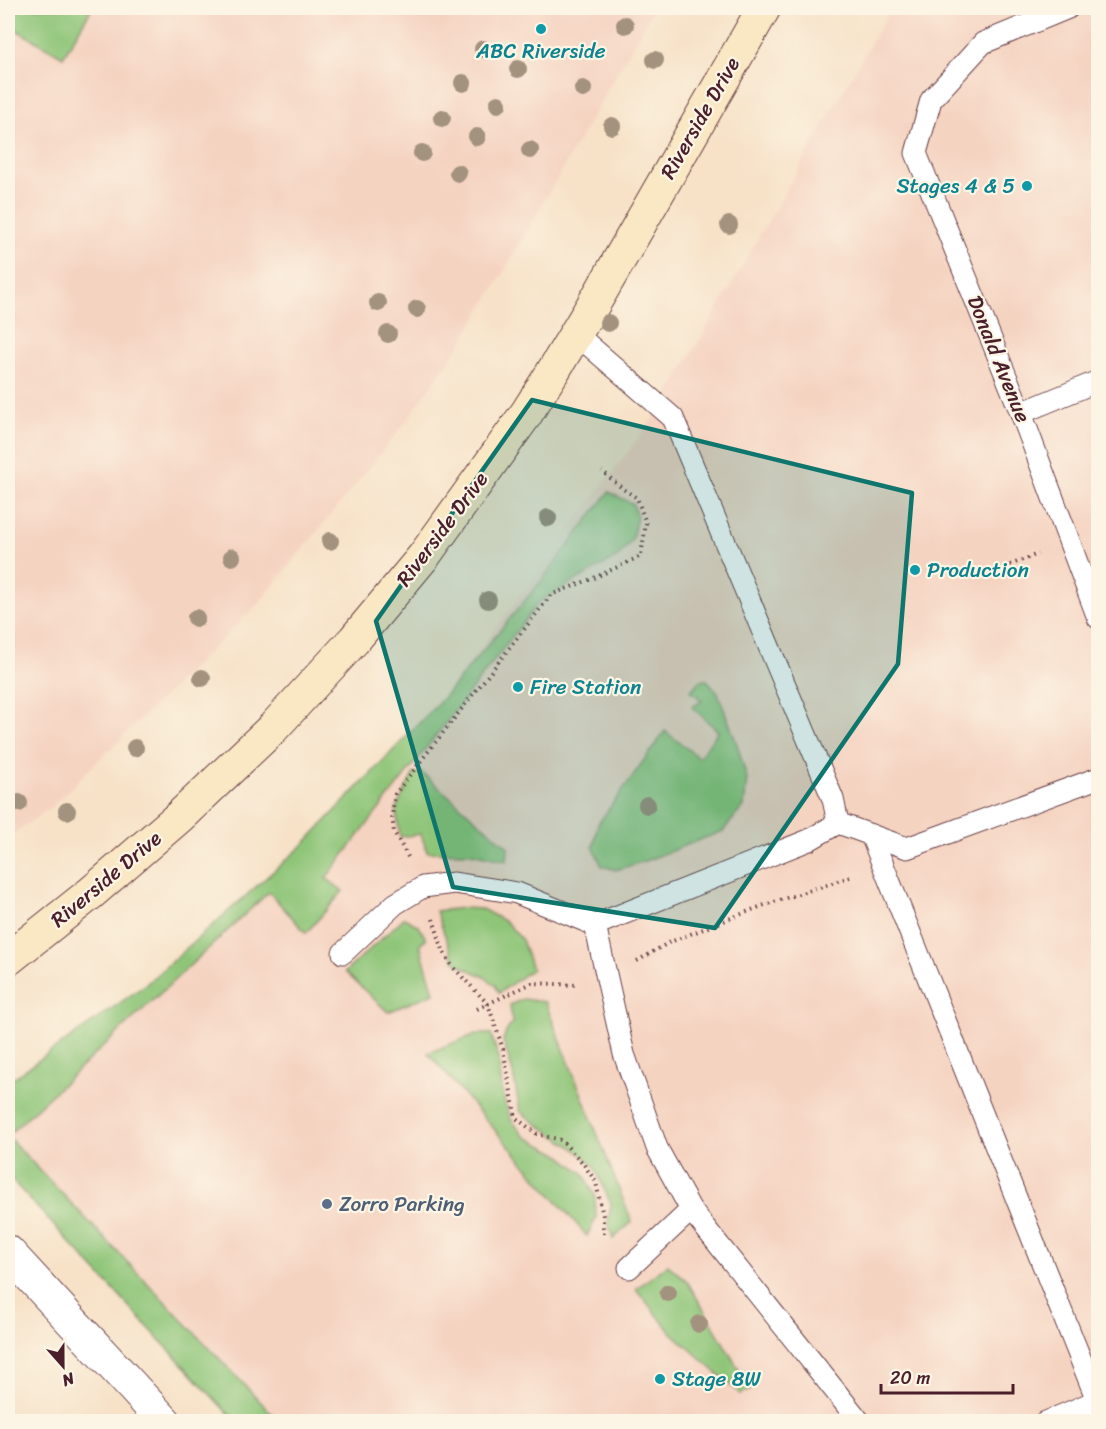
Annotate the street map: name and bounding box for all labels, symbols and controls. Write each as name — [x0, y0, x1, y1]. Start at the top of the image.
marker: ABC Riverside — [534, 22, 548, 36]
place label: ABC Riverside — [475, 32, 606, 70]
street label: Riverside Drive — [649, 49, 751, 187]
place label: Stages 4 & 5 — [896, 167, 1015, 205]
marker: Stages 4 & 5 — [1020, 179, 1034, 193]
street label: Donald Avenue — [956, 289, 1042, 429]
street label: Riverside Drive — [386, 463, 498, 595]
place label: Production — [927, 551, 1029, 589]
marker: Production — [908, 563, 922, 577]
place label: Fire Station — [530, 668, 641, 706]
marker: Fire Station — [511, 680, 525, 694]
street label: Riverside Drive — [42, 821, 170, 937]
place label: Zorro Parking — [339, 1185, 465, 1223]
marker: Zorro Parking — [320, 1197, 334, 1211]
north arrow — [33, 1336, 93, 1396]
scale bar — [881, 1357, 1013, 1395]
place label: Stage 8W — [672, 1360, 761, 1398]
text: 20 m — [890, 1362, 930, 1394]
text: N — [57, 1364, 80, 1395]
marker: Stage 8W — [653, 1372, 667, 1386]

